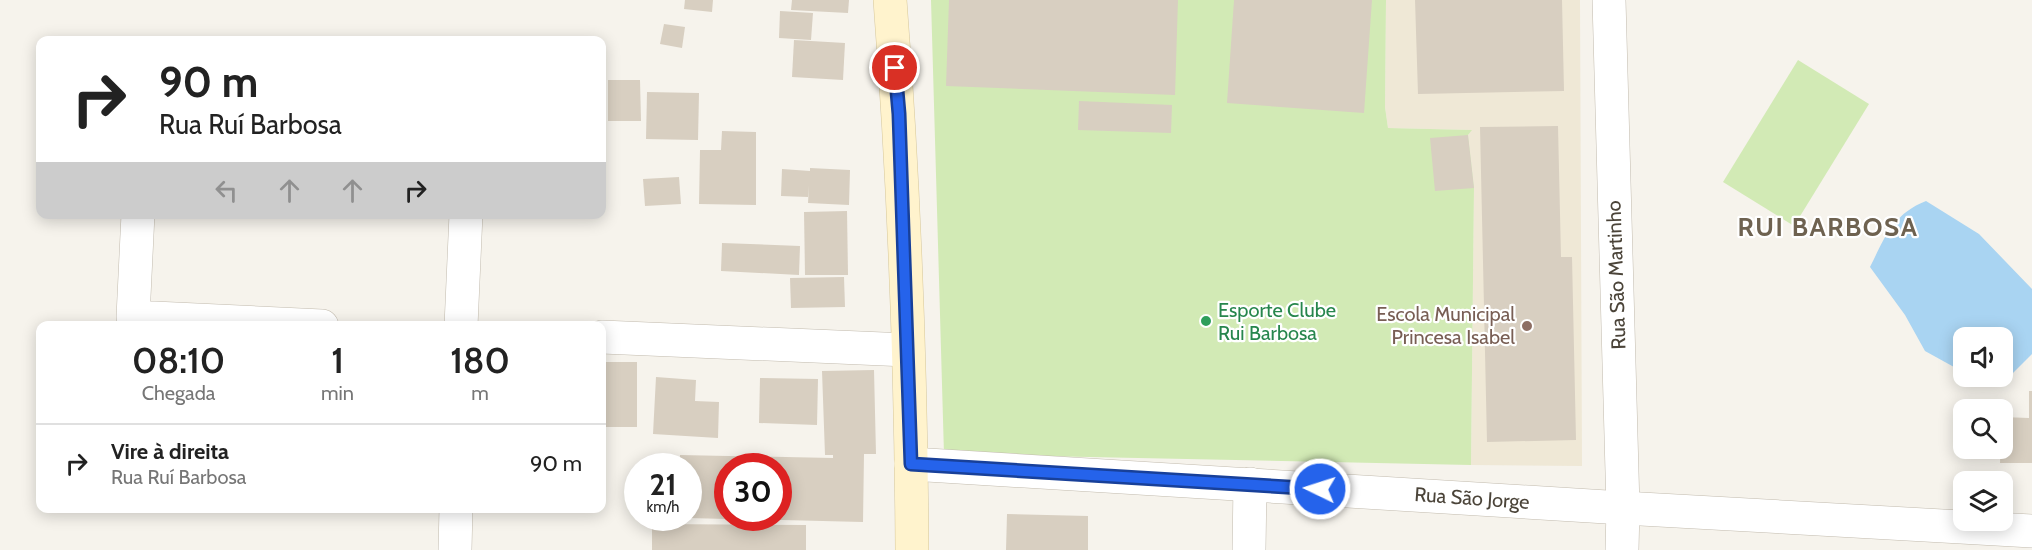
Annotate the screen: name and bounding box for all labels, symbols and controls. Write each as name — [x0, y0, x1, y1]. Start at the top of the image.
pin — [869, 42, 920, 93]
icon: arrive — [878, 51, 911, 84]
text: 90 m — [159, 56, 258, 108]
icon: right — [60, 60, 138, 138]
text: Rua Ruí Barbosa — [159, 108, 342, 141]
icon: left — [210, 174, 243, 207]
icon: ahead — [273, 174, 306, 207]
icon: ahead — [336, 174, 369, 207]
icon: right — [399, 174, 432, 207]
street label: Rua São Martinho — [1601, 200, 1631, 350]
district label: RUI BARBOSA — [1738, 211, 1918, 243]
place label: Esporte Clube Rui Barbosa — [1218, 298, 1336, 345]
place label: Escola Municipal Princesa Isabel — [1376, 302, 1515, 349]
marker: Esporte Clube Rui Barbosa — [1199, 314, 1213, 328]
marker: Escola Municipal Princesa Isabel — [1520, 319, 1534, 333]
map controls — [1953, 327, 2013, 531]
button: sound — [1953, 327, 2013, 387]
text: 08:10 — [132, 338, 225, 382]
text: 1 — [331, 338, 344, 382]
text: 180 — [450, 338, 510, 382]
text: Chegada — [142, 381, 215, 405]
text: min — [321, 381, 354, 405]
text: m — [471, 381, 489, 405]
button: search — [1953, 399, 2013, 459]
text: Vire à direita — [111, 438, 229, 465]
icon: right — [60, 447, 93, 480]
text: 90 m — [530, 450, 582, 477]
speed limit sign: 30 — [714, 453, 792, 531]
position arrow — [1288, 457, 1352, 521]
text: Rua Ruí Barbosa — [111, 465, 246, 489]
text: 21 — [650, 466, 676, 503]
button: layers — [1953, 471, 2013, 531]
street label: Rua São Jorge — [1414, 482, 1530, 514]
text: km/h — [647, 498, 679, 516]

